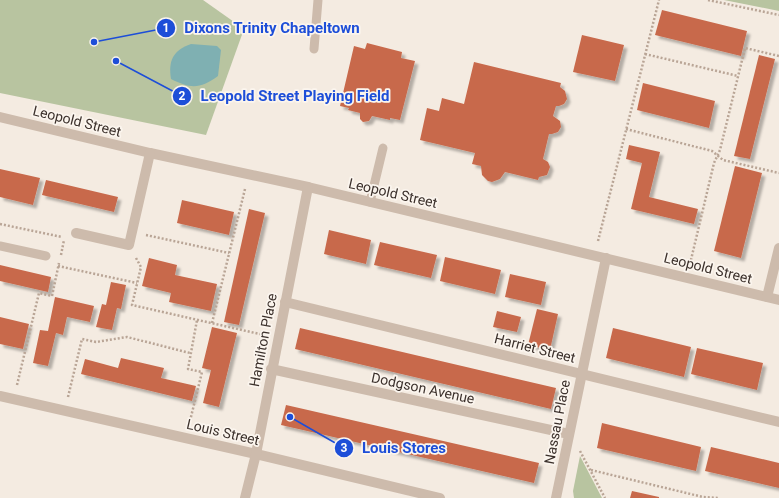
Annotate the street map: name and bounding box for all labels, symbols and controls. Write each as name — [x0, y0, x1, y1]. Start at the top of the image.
callout: Dixons Trinity Chapeltown — [156, 14, 368, 41]
text: Dixons Trinity Chapeltown — [184, 19, 360, 37]
text: 1 — [163, 21, 169, 35]
callout: Leopold Street Playing Field — [172, 83, 397, 110]
text: Leopold Street Playing Field — [201, 87, 389, 105]
text: 2 — [179, 89, 186, 103]
street label: Leopold Street — [31, 102, 123, 140]
street label: Leopold Street — [347, 175, 439, 211]
street label: Leopold Street — [662, 249, 754, 287]
street label: Hamilton Place — [246, 292, 280, 388]
street label: Harriet Street — [493, 330, 578, 366]
street label: Dodgson Avenue — [370, 369, 476, 407]
street label: Nassau Place — [541, 379, 573, 465]
street label: Louis Street — [185, 416, 261, 448]
callout: Louis Stores — [334, 434, 454, 461]
text: Louis Stores — [362, 439, 446, 457]
text: 3 — [341, 441, 348, 455]

